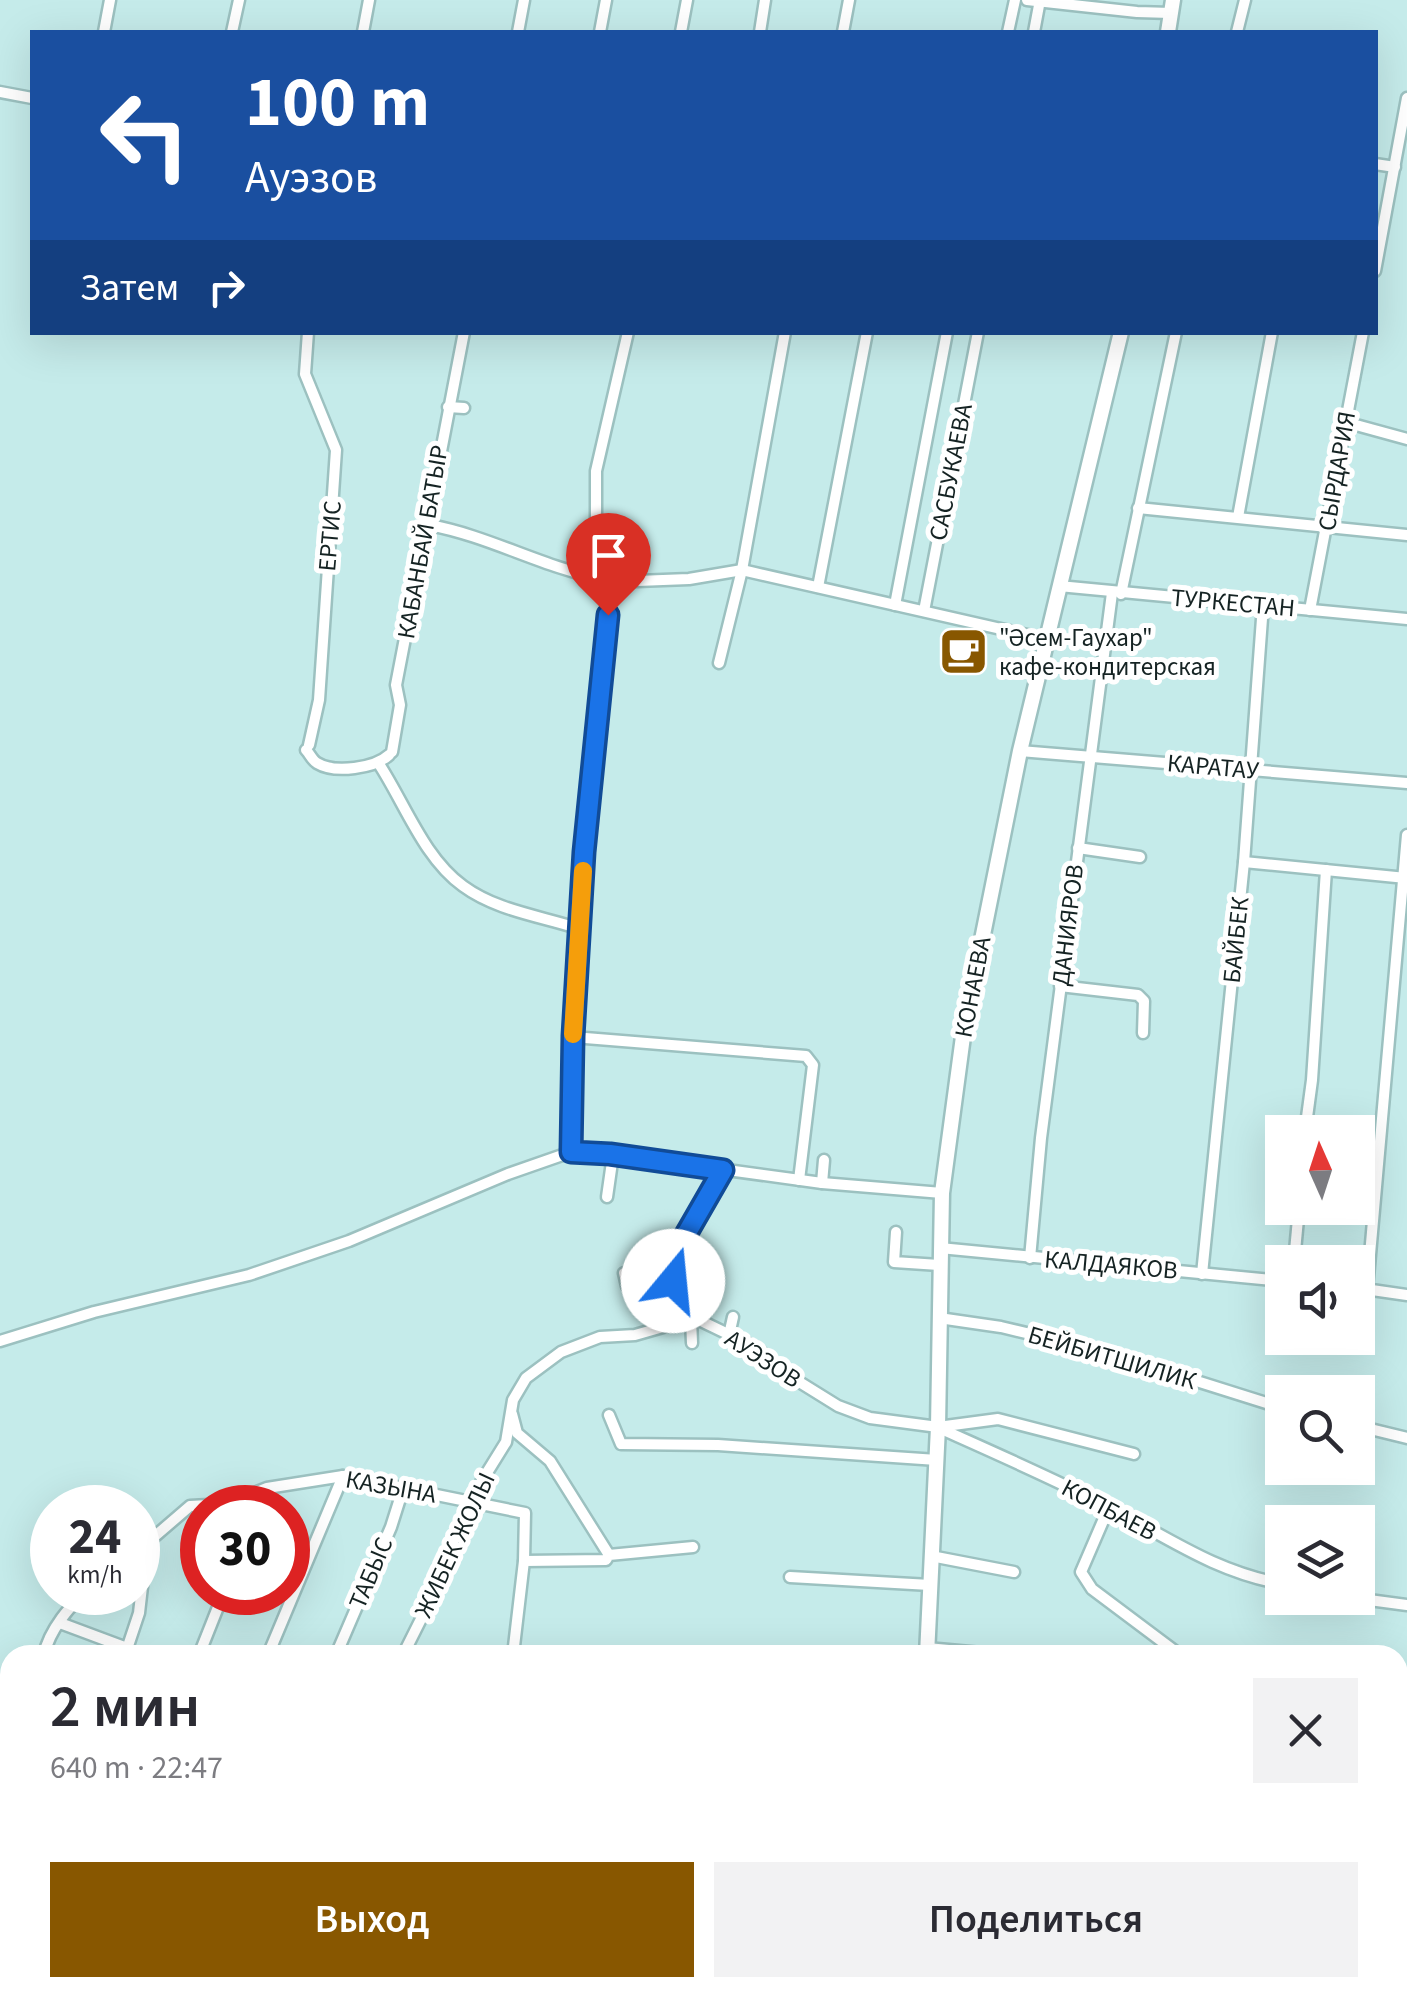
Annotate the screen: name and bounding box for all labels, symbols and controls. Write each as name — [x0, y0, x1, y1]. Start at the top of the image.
text: 100 m — [245, 53, 430, 153]
icon: left — [80, 70, 210, 200]
text: Ауэзов — [245, 146, 377, 210]
icon: right — [199, 260, 254, 315]
text: Затем — [80, 261, 179, 315]
street label: САСБУКАЕВА — [920, 400, 982, 544]
street label: СЫРДАРИЯ — [1309, 408, 1365, 534]
street label: КАБАНБАЙ БАТЫР — [388, 442, 458, 642]
street label: ЕРТИС — [309, 499, 351, 573]
pin — [566, 513, 651, 616]
icon: arrive — [581, 528, 636, 583]
street label: ТУРКЕСТАН — [1170, 580, 1296, 626]
place label: "Әсем-Гаухар" кафе-кондитерская — [999, 620, 1216, 685]
cafe icon: "Әсем-Гаухар" кафе-кондитерская — [938, 626, 990, 678]
street label: КАРАТАУ — [1166, 745, 1261, 789]
street label: ДАНИЯРОВ — [1043, 862, 1093, 988]
street label: БАЙБЕК — [1214, 895, 1258, 985]
street label: КОНАЕВА — [946, 933, 1000, 1041]
north arrow — [1265, 1115, 1375, 1225]
map controls — [1265, 1115, 1375, 1615]
position arrow — [621, 1229, 725, 1333]
street label: КАЛДАЯКОВ — [1043, 1241, 1179, 1289]
button: sound — [1265, 1245, 1375, 1355]
street label: БЕЙБИТШИЛИК — [1024, 1317, 1201, 1399]
street label: АУЭЗОВ — [718, 1321, 808, 1397]
button: search — [1265, 1375, 1375, 1485]
street label: КАЗЫНА — [343, 1461, 440, 1513]
street label: ЖИБЕК ЖОЛЫ — [406, 1466, 504, 1624]
street label: КОПБАЕВ — [1055, 1470, 1163, 1550]
speed limit sign: 30 — [180, 1485, 310, 1615]
text: 24 — [69, 1502, 121, 1573]
button: layers — [1265, 1505, 1375, 1615]
street label: ТАБЫС — [340, 1532, 402, 1614]
text: km/h — [67, 1557, 123, 1593]
text: 2 мин — [50, 1665, 200, 1750]
button: close — [1253, 1678, 1358, 1783]
text: 640 m · 22:47 — [50, 1745, 223, 1791]
button: Выход — [50, 1862, 694, 1977]
button: Поделиться — [714, 1862, 1358, 1977]

